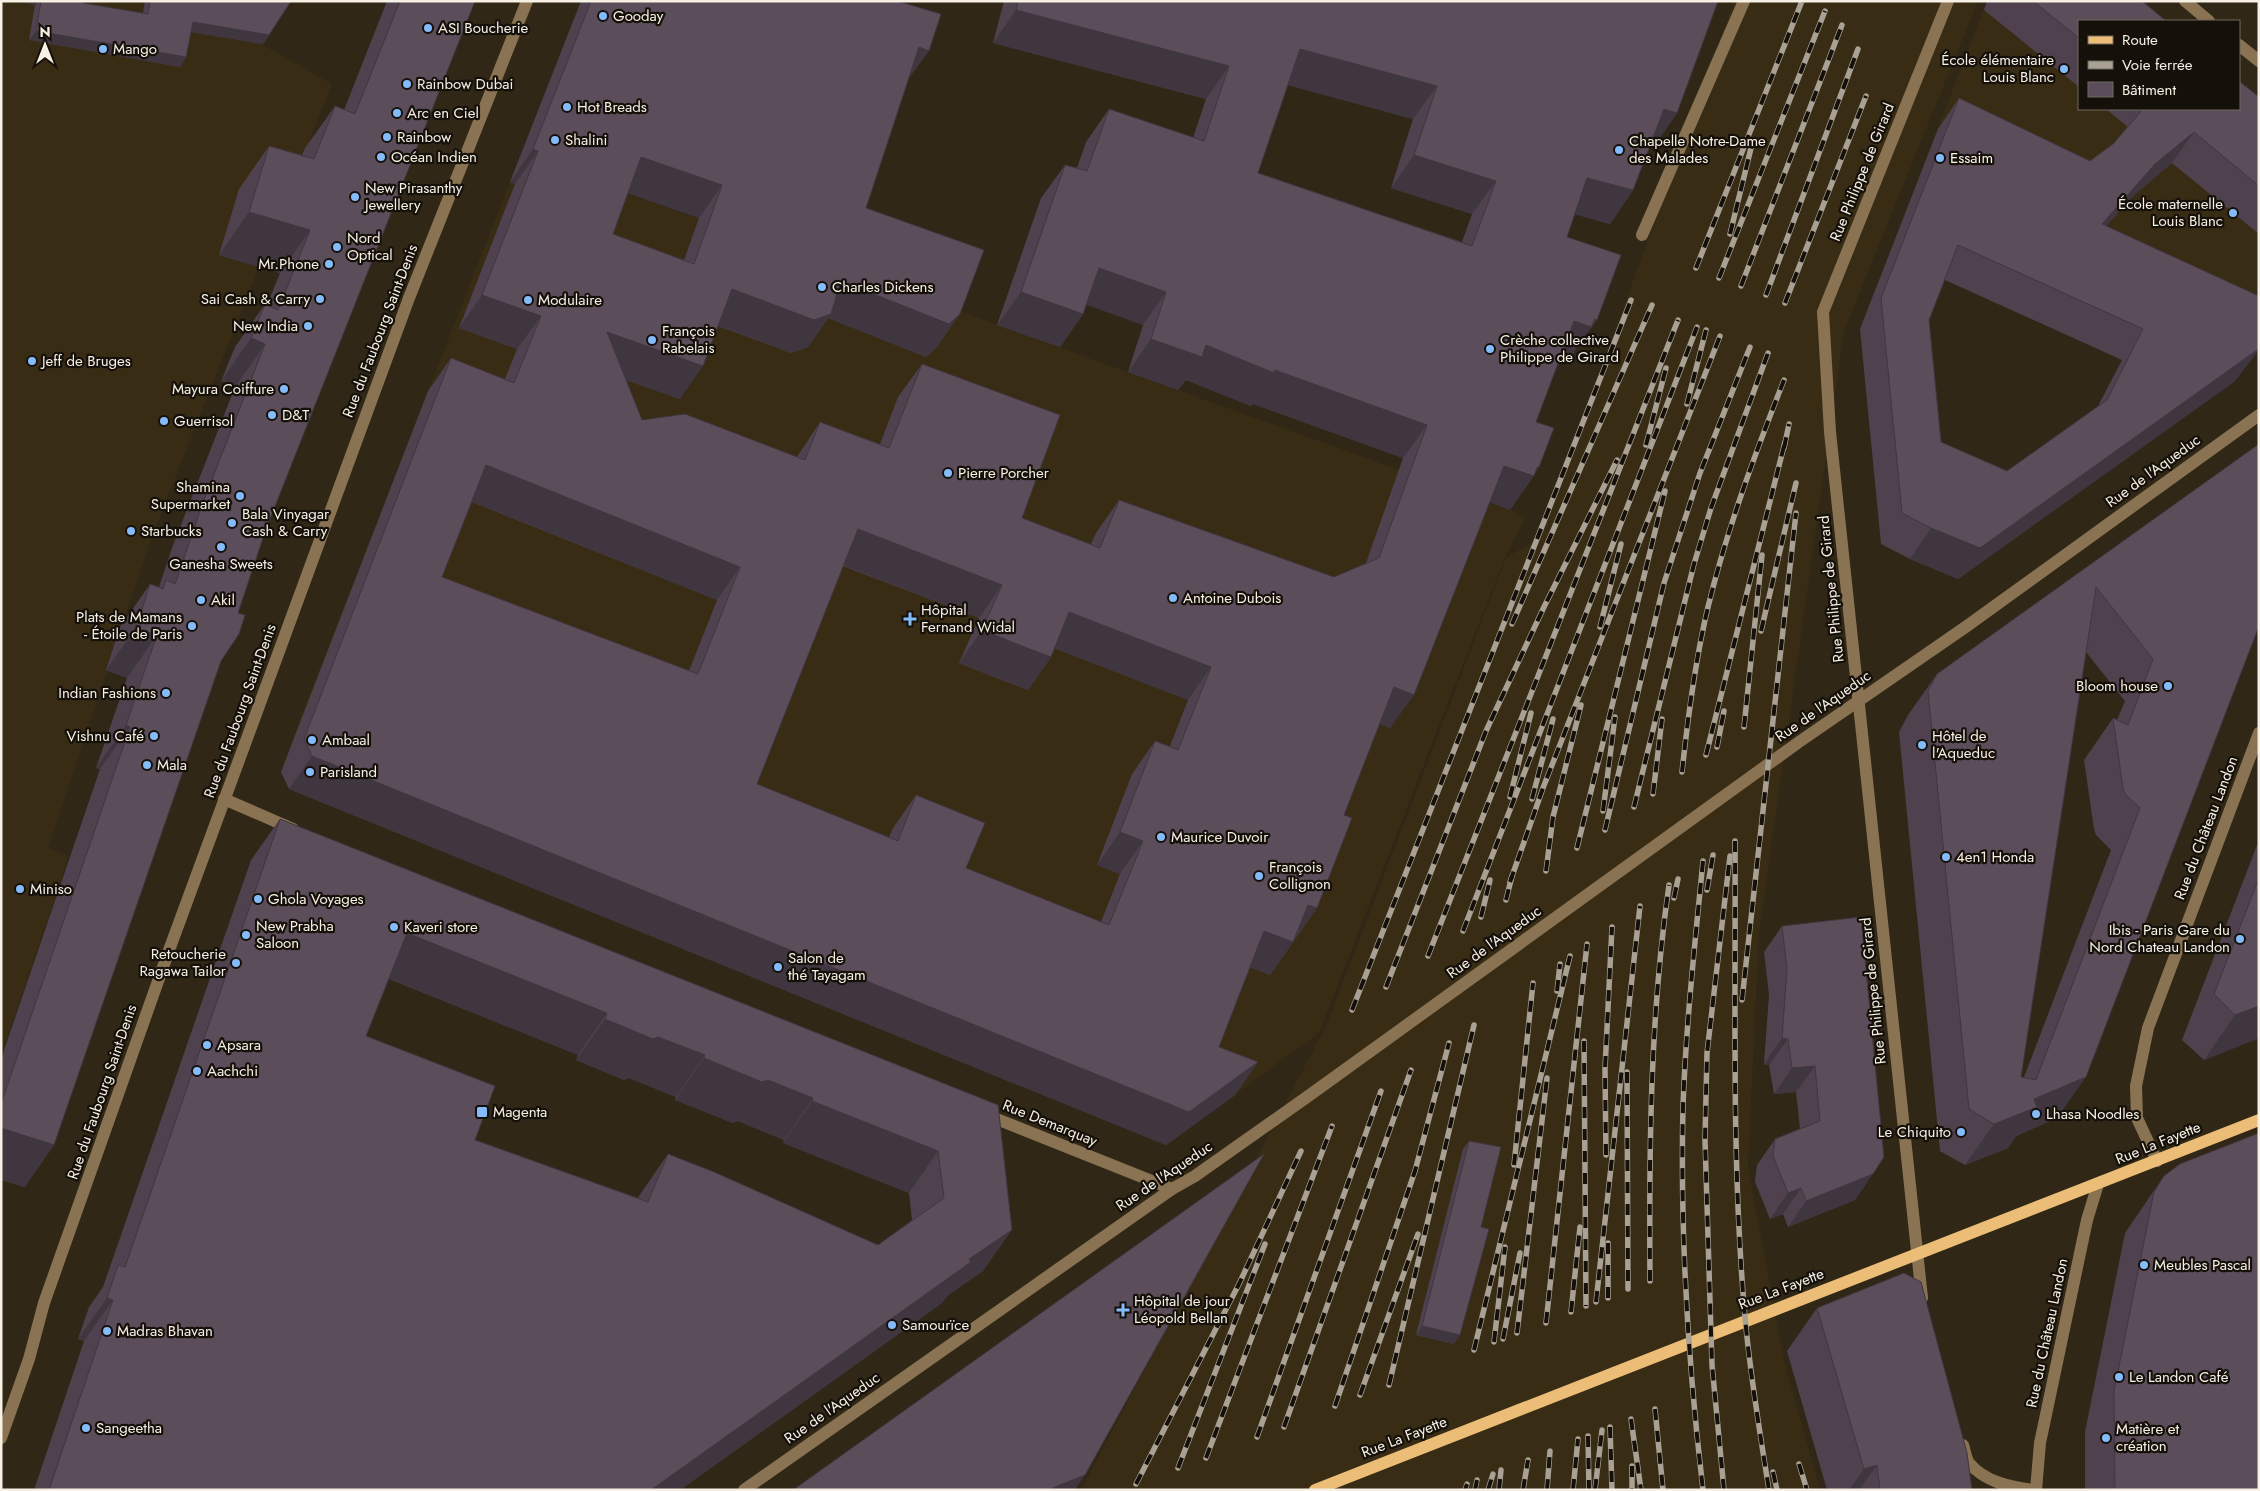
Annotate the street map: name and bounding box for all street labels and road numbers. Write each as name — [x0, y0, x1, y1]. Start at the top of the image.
street label: Rue Philippe de Girard — [1824, 99, 1900, 245]
street label: Rue du Faubourg Saint-Denis — [337, 241, 423, 421]
street label: Rue de l'Aqueduc — [2101, 429, 2205, 513]
street label: Rue Philippe de Girard — [1812, 514, 1850, 664]
street label: Rue du Faubourg Saint-Denis — [198, 621, 282, 801]
street label: Rue de l'Aqueduc — [1771, 665, 1875, 747]
street label: Rue du Château Landon — [2168, 753, 2244, 903]
street label: Rue de l'Aqueduc — [1442, 900, 1546, 984]
street label: Rue Philippe de Girard — [1854, 916, 1892, 1066]
street label: Rue du Faubourg Saint-Denis — [62, 1001, 142, 1183]
street label: Rue Demarquay — [999, 1094, 1101, 1152]
street label: Rue La Fayette — [2112, 1116, 2204, 1170]
street label: Rue de l'Aqueduc — [1111, 1135, 1217, 1217]
street label: Rue du Château Landon — [2020, 1256, 2074, 1410]
street label: Rue La Fayette — [1735, 1262, 1827, 1315]
street label: Rue de l'Aqueduc — [780, 1367, 884, 1449]
street label: Rue La Fayette — [1358, 1410, 1450, 1463]

